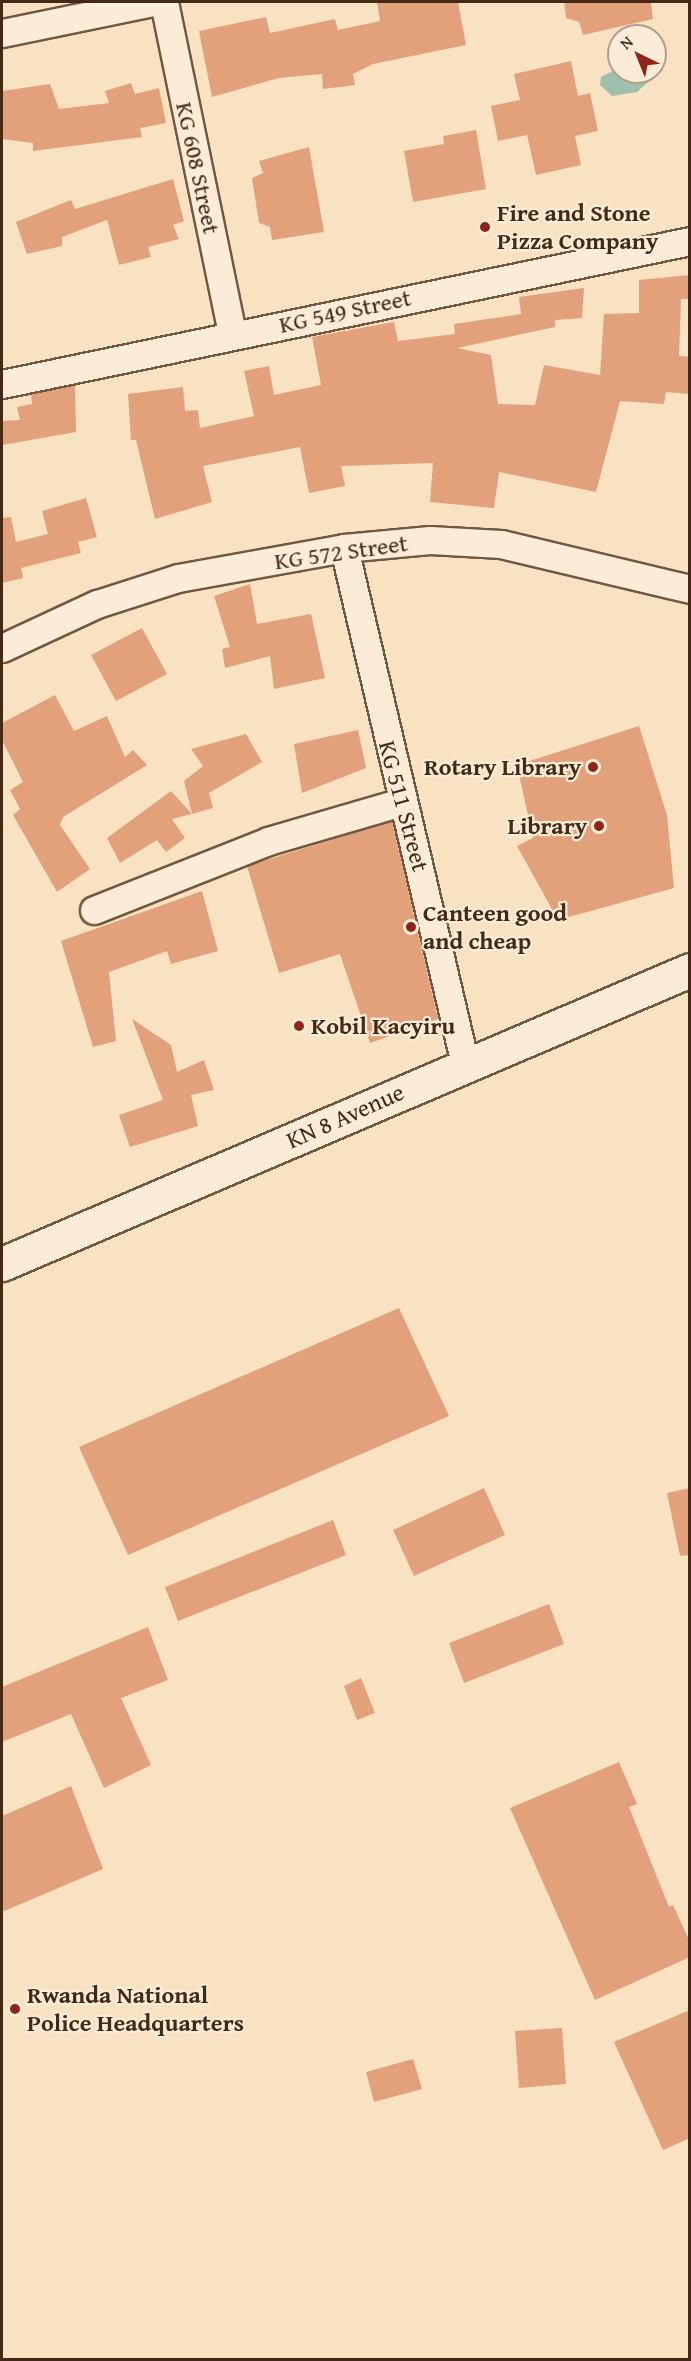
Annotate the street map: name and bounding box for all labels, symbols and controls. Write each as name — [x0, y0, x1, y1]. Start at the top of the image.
north arrow — [607, 24, 667, 84]
text: N — [614, 30, 638, 55]
street label: KG 608 Street — [170, 99, 226, 237]
place label: Fire and Stone Pizza Company — [497, 199, 658, 255]
marker: Fire and Stone Pizza Company — [478, 220, 492, 234]
street label: KG 549 Street — [276, 283, 414, 339]
street label: KG 572 Street — [273, 528, 409, 576]
street label: KG 511 Street — [373, 737, 435, 875]
place label: Rotary Library — [424, 753, 581, 781]
marker: Rotary Library — [586, 760, 600, 774]
place label: Library — [508, 812, 587, 840]
marker: Library — [592, 819, 606, 833]
place label: Canteen good and cheap — [423, 899, 567, 955]
marker: Canteen good and cheap — [404, 920, 418, 934]
place label: Kobil Kacyiru — [311, 1012, 455, 1040]
marker: Kobil Kacyiru — [292, 1019, 306, 1033]
street label: KN 8 Avenue — [282, 1077, 408, 1155]
place label: Rwanda National Police Headquarters — [27, 1981, 244, 2037]
marker: Rwanda National Police Headquarters — [8, 2002, 22, 2016]

